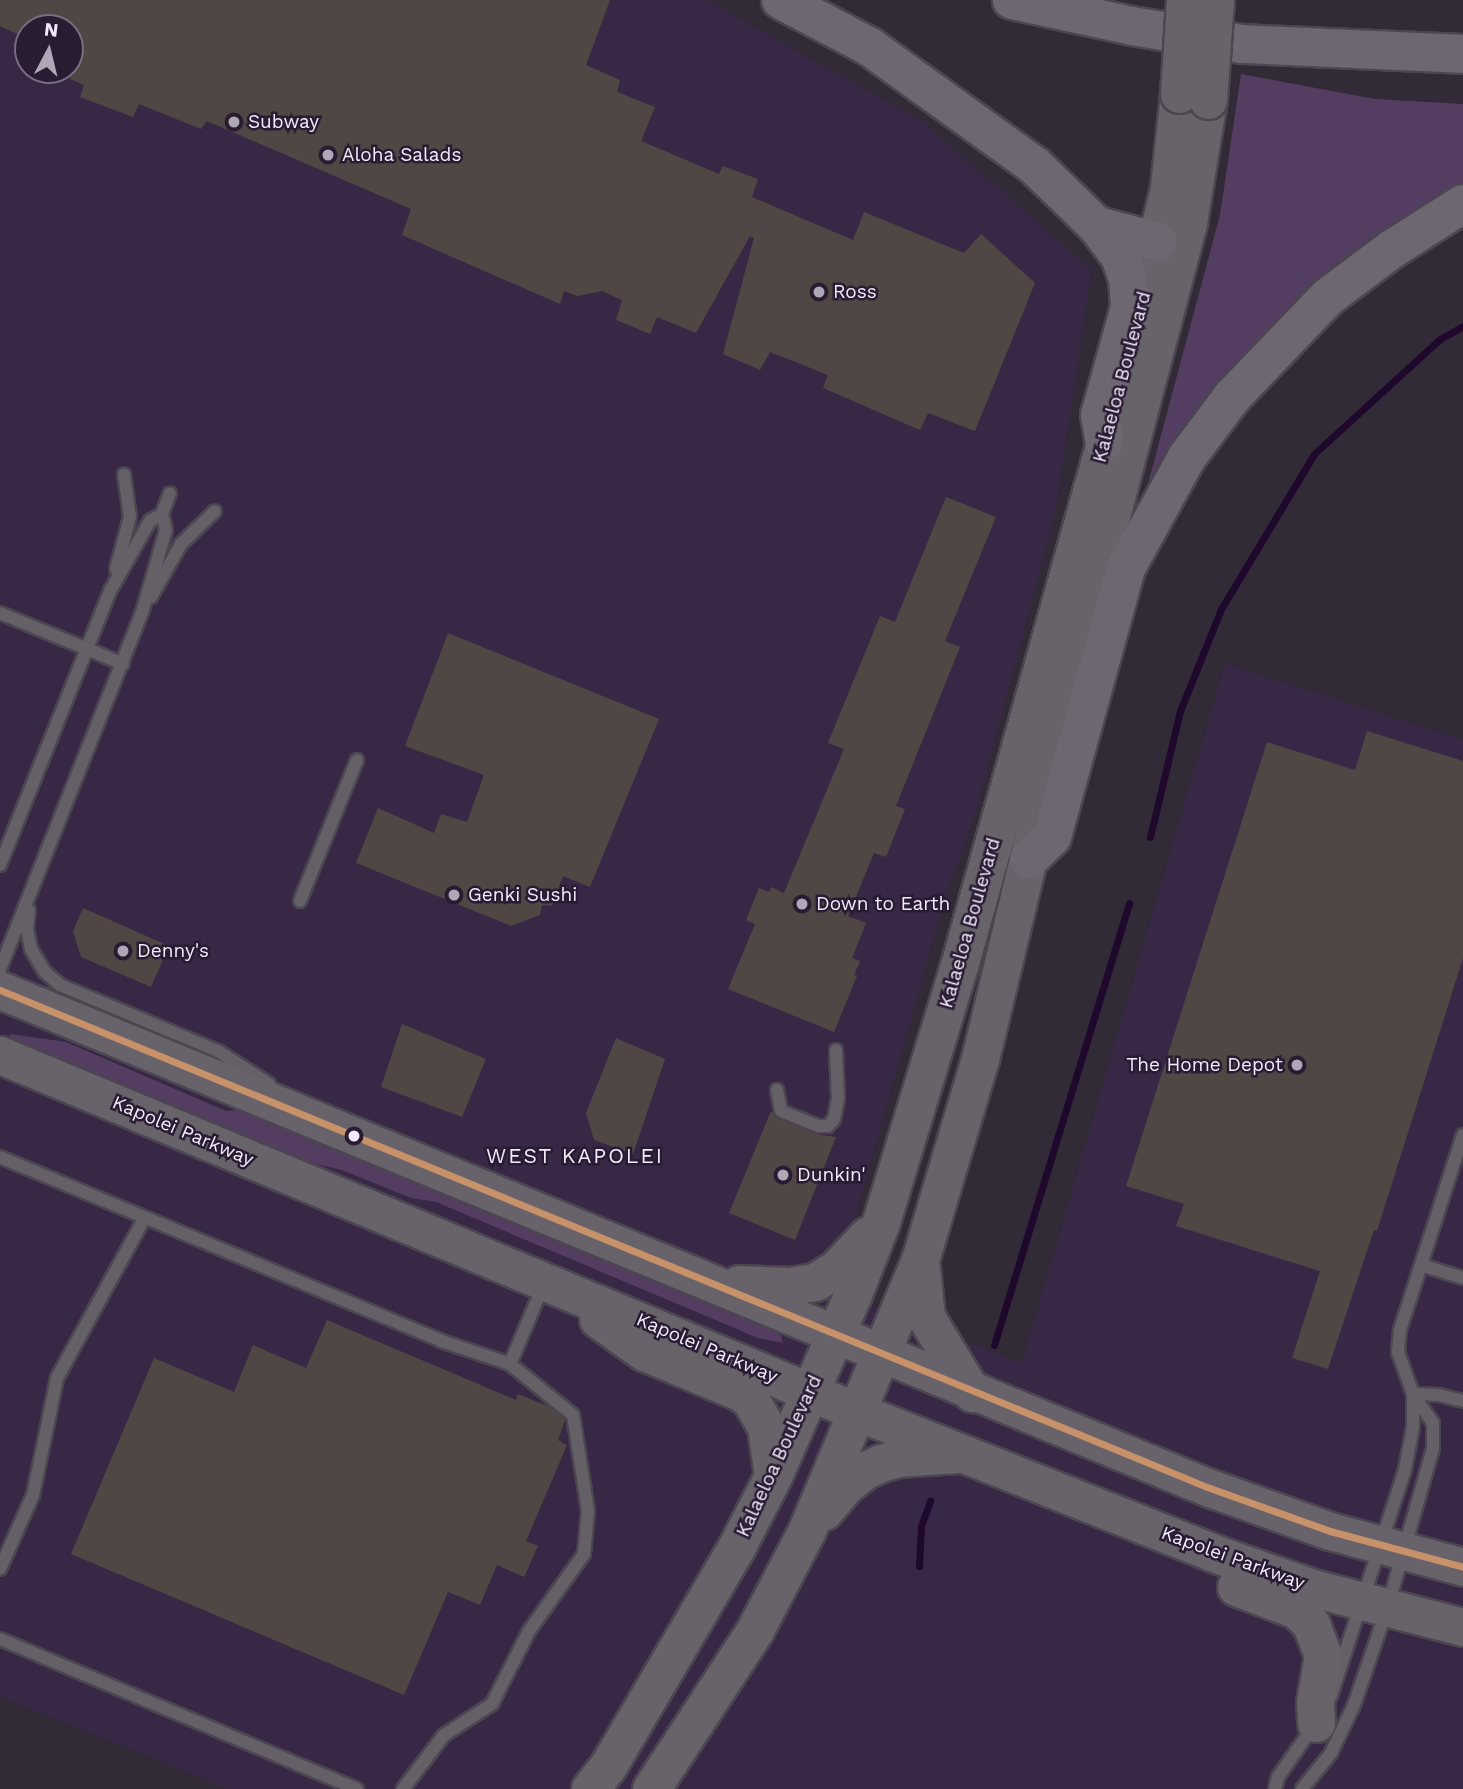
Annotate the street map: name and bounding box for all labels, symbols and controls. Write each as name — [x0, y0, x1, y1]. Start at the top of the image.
north arrow — [14, 14, 84, 84]
text: N — [43, 17, 60, 42]
place label: Subway — [248, 111, 319, 133]
marker: Subway — [226, 114, 242, 130]
place label: Aloha Salads — [342, 144, 462, 166]
marker: Aloha Salads — [320, 147, 336, 163]
place label: Ross — [833, 281, 877, 303]
marker: Ross — [811, 284, 827, 300]
street label: Kalaeloa Boulevard — [1088, 289, 1156, 465]
street label: Kalaeloa Boulevard — [935, 835, 1005, 1011]
place label: Genki Sushi — [468, 884, 577, 906]
marker: Genki Sushi — [446, 887, 462, 903]
place label: Down to Earth — [816, 893, 951, 915]
marker: Down to Earth — [794, 896, 810, 912]
place label: Denny's — [137, 940, 209, 962]
marker: Denny's — [115, 943, 131, 959]
place label: The Home Depot — [1126, 1054, 1283, 1076]
marker: The Home Depot — [1289, 1057, 1305, 1073]
street label: Kapolei Parkway — [109, 1091, 257, 1171]
unlabelled marker — [347, 1129, 361, 1143]
district label: WEST KAPOLEI — [487, 1143, 663, 1169]
place label: Dunkin' — [797, 1164, 866, 1186]
marker: Dunkin' — [775, 1167, 791, 1183]
street label: Kapolei Parkway — [633, 1308, 781, 1388]
street label: Kalaeloa Boulevard — [731, 1371, 827, 1541]
street label: Kapolei Parkway — [1158, 1521, 1308, 1595]

